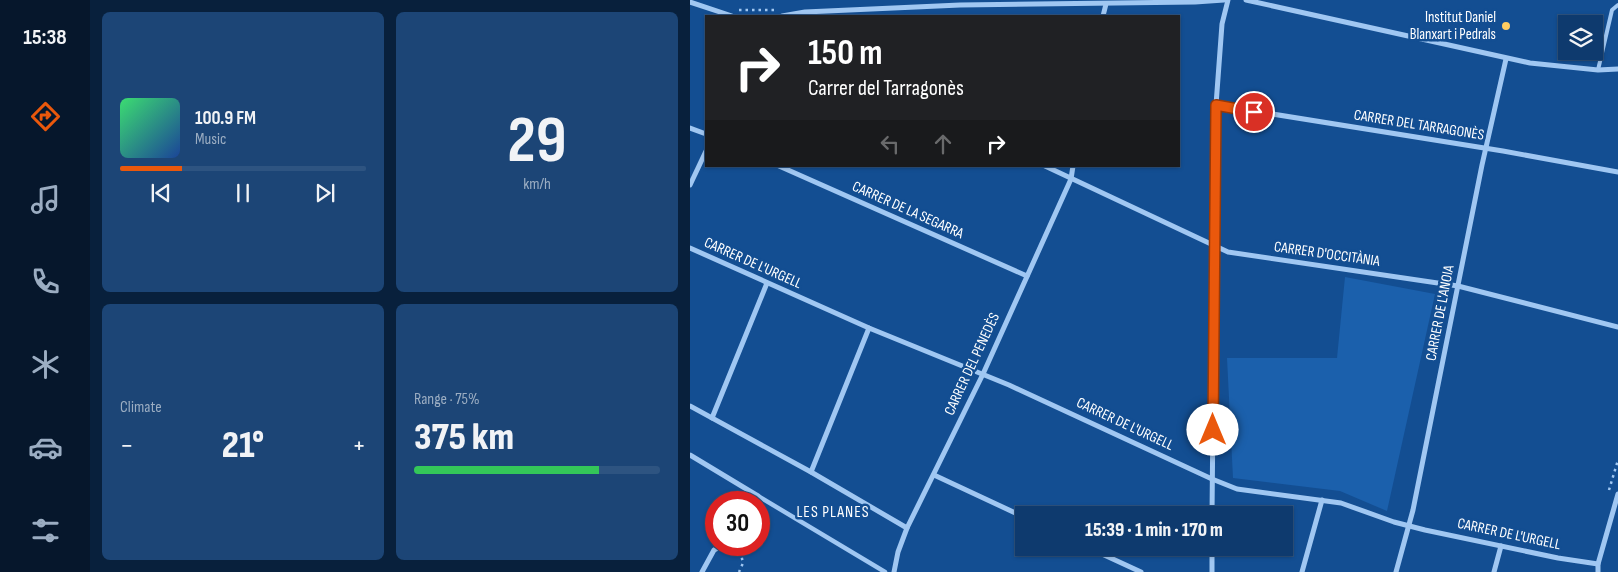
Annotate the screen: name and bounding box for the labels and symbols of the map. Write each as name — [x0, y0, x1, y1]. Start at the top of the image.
place label: Institut Daniel Blanxart i Pedrals — [1410, 8, 1496, 44]
marker: Institut Daniel Blanxart i Pedrals — [1500, 20, 1512, 32]
pin — [1233, 91, 1275, 133]
street label: CARRER DEL TARRAGONÈS — [1352, 105, 1486, 145]
street label: CARRER DE LA SEGARRA — [849, 177, 967, 243]
street label: CARRER DE L'URGELL — [701, 233, 805, 293]
street label: CARRER D'OCCITÀNIA — [1273, 237, 1382, 271]
street label: CARRER DE L'ANOIA — [1421, 263, 1459, 362]
street label: CARRER DEL PENEDÈS — [940, 310, 1004, 418]
street label: CARRER DE L'URGELL — [1073, 393, 1177, 455]
position arrow — [1186, 403, 1238, 455]
speed limit sign: 30 — [705, 491, 770, 556]
district label: LES PLANES — [796, 503, 870, 522]
street label: CARRER DE L'URGELL — [1456, 514, 1563, 554]

